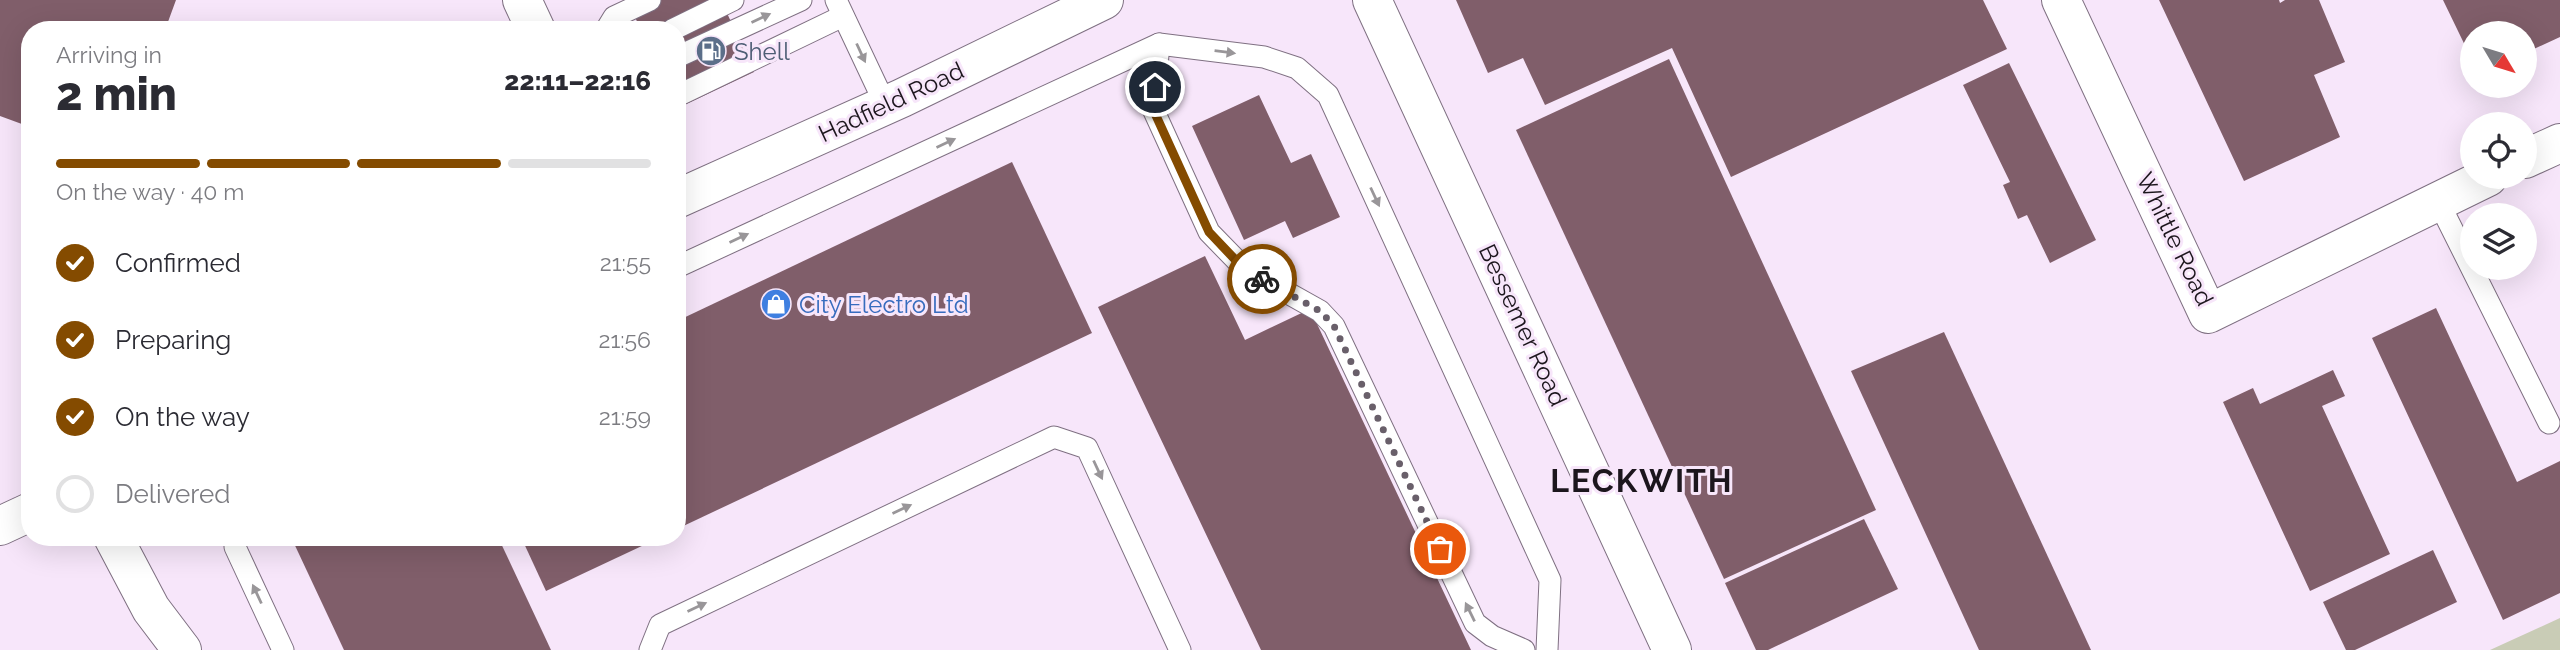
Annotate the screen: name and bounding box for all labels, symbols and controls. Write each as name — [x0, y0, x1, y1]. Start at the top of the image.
one-way arrow — [751, 12, 771, 24]
north arrow — [2460, 21, 2538, 98]
map controls — [2460, 21, 2537, 280]
fuel station icon: Shell — [694, 34, 728, 68]
place label: Shell — [734, 37, 790, 66]
text: Arriving in — [56, 41, 162, 68]
one-way arrow — [855, 43, 866, 63]
one-way arrow — [1214, 46, 1236, 57]
street label: Hadfield Road — [814, 56, 968, 148]
pin — [1125, 57, 1185, 117]
text: 22:11–22:16 — [504, 66, 651, 96]
text: 2 min — [56, 67, 177, 121]
icon: home — [1136, 68, 1174, 106]
button: locate — [2460, 112, 2537, 189]
one-way arrow — [936, 137, 956, 148]
street label: Whittle Road — [2130, 168, 2220, 310]
text: On the way · 40 m — [56, 178, 244, 205]
one-way arrow — [1370, 186, 1381, 207]
button: layers — [2460, 203, 2537, 280]
one-way arrow — [729, 232, 749, 244]
street label: Bessemer Road — [1473, 240, 1573, 410]
icon: check — [56, 244, 94, 282]
courier — [1227, 244, 1297, 314]
text: Confirmed — [115, 248, 241, 278]
text: 21:55 — [600, 249, 651, 276]
icon: bike — [1243, 260, 1281, 298]
shop icon: City Electro Ltd — [759, 287, 793, 321]
place label: City Electro Ltd — [799, 290, 969, 319]
icon: check — [56, 321, 94, 359]
text: Preparing — [115, 325, 231, 355]
text: 21:56 — [598, 326, 651, 353]
icon: check — [56, 398, 94, 436]
text: On the way — [115, 402, 250, 432]
text: 21:59 — [599, 403, 651, 430]
one-way arrow — [1092, 460, 1103, 480]
district label: LECKWITH — [1550, 462, 1734, 499]
text: Delivered — [115, 479, 230, 509]
one-way arrow — [892, 504, 913, 515]
pin — [1410, 519, 1470, 579]
icon: bag — [1421, 530, 1459, 568]
one-way arrow — [251, 584, 263, 604]
one-way arrow — [687, 601, 707, 613]
one-way arrow — [1465, 602, 1477, 622]

